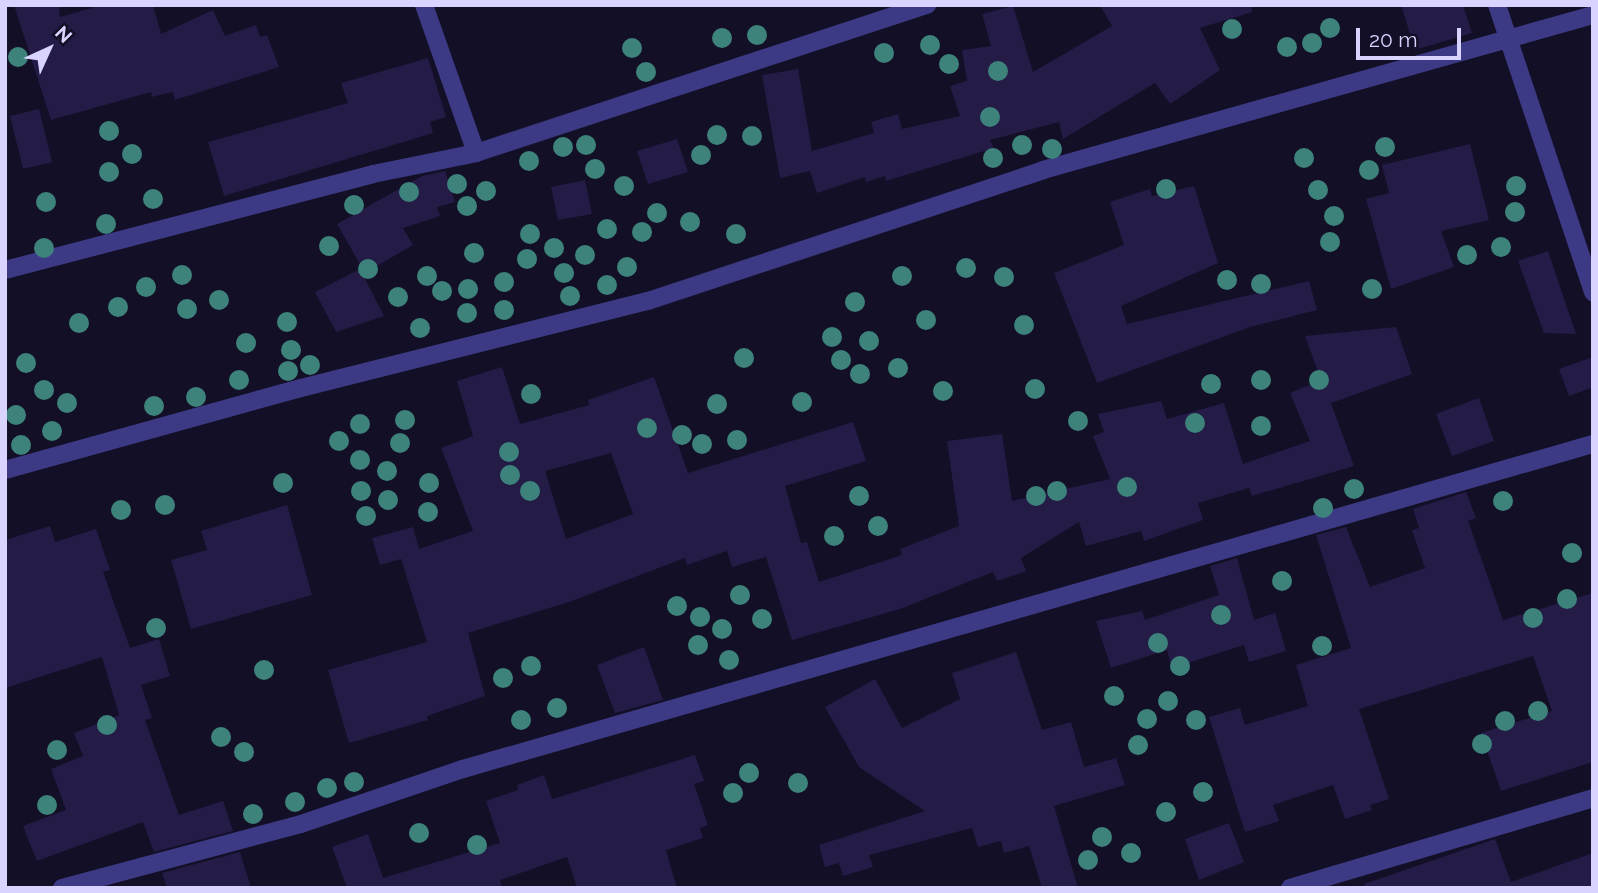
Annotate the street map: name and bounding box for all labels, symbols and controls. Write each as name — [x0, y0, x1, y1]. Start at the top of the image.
north arrow — [14, 14, 84, 84]
scale bar — [1360, 14, 1465, 58]
text: N — [51, 21, 77, 47]
text: 20 m — [1369, 27, 1417, 52]

